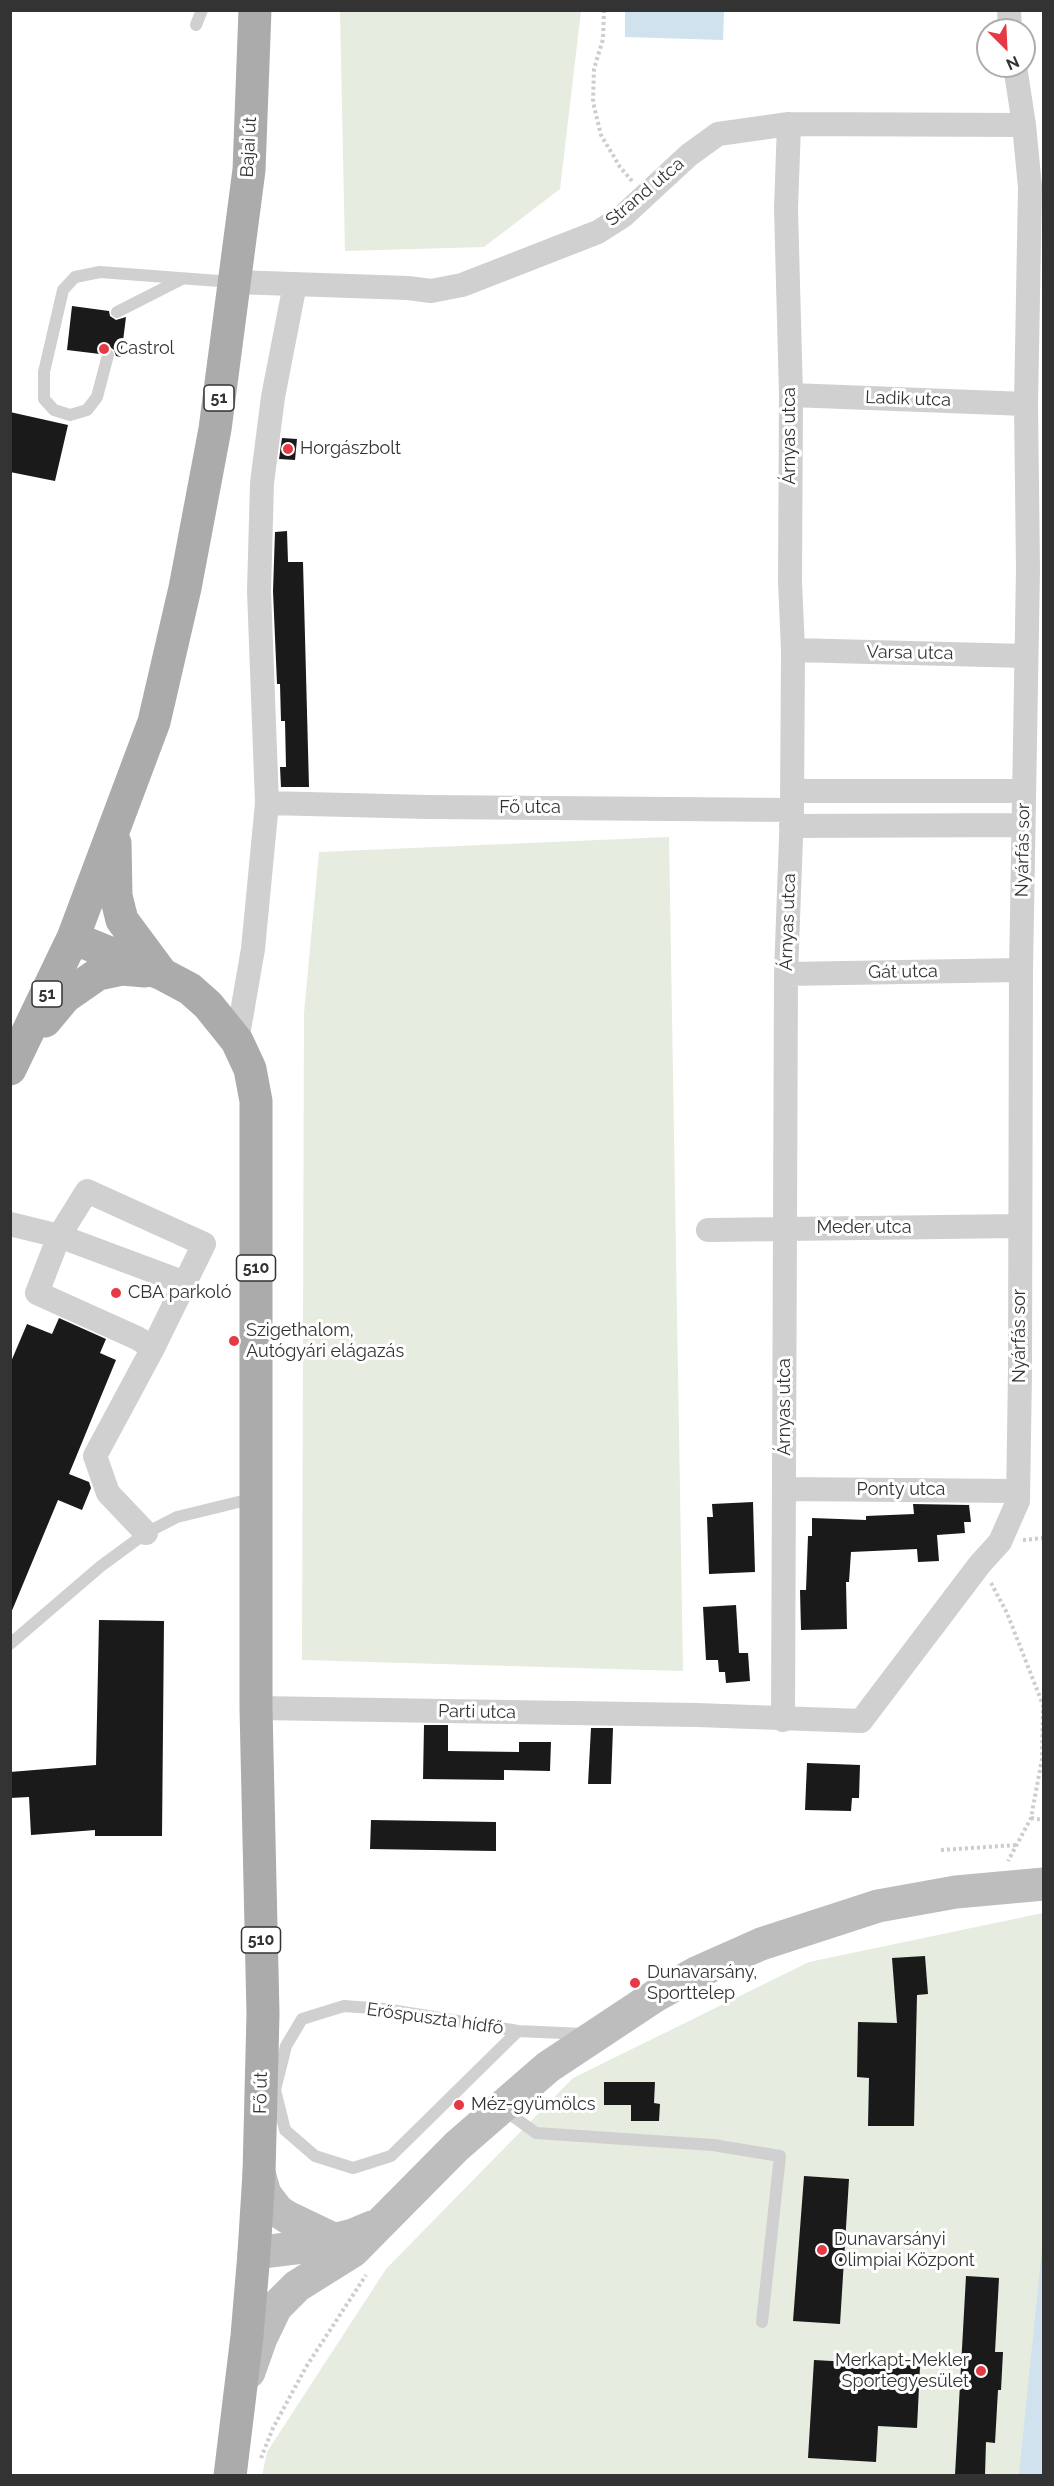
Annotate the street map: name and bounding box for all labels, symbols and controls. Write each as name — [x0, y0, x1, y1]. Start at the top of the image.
north arrow — [976, 18, 1036, 78]
text: N — [1003, 52, 1022, 74]
street label: Bajai út — [237, 116, 261, 178]
street label: Strand utca — [602, 153, 688, 231]
place label: Castrol — [116, 338, 175, 360]
marker: Castrol — [97, 342, 111, 356]
road number: 51 — [204, 385, 234, 411]
street label: Árnyas utca — [779, 387, 801, 485]
street label: Ladik utca — [865, 387, 951, 411]
place label: Horgászbolt — [300, 438, 401, 460]
marker: Horgászbolt — [281, 442, 295, 456]
street label: Varsa utca — [866, 641, 954, 665]
street label: Fő utca — [499, 797, 561, 819]
street label: Nyárfás sor — [1011, 803, 1035, 897]
street label: Árnyas utca — [776, 873, 800, 971]
street label: Gát utca — [868, 961, 938, 983]
road number: 51 — [32, 981, 62, 1007]
street label: Meder utca — [816, 1217, 912, 1239]
road number: 510 — [236, 1255, 276, 1281]
place label: CBA parkoló — [128, 1282, 231, 1304]
marker: CBA parkoló — [109, 1286, 123, 1300]
street label: Nyárfás sor — [1009, 1289, 1031, 1383]
place label: Szigethalom, Autógyári elágazás — [246, 1320, 404, 1362]
marker: Szigethalom, Autógyári elágazás — [227, 1334, 241, 1348]
street label: Árnyas utca — [774, 1358, 796, 1456]
street label: Ponty utca — [857, 1479, 945, 1501]
street label: Parti utca — [438, 1701, 516, 1723]
road number: 510 — [242, 1927, 280, 1953]
place label: Dunavarsány, Sporttelep — [647, 1962, 757, 2004]
marker: Dunavarsány, Sporttelep — [628, 1976, 642, 1990]
street label: Erőspuszta hídfő — [365, 1999, 505, 2039]
street label: Fő út — [250, 2072, 272, 2114]
place label: Méz-gyümölcs — [471, 2094, 595, 2116]
marker: Méz-gyümölcs — [452, 2098, 466, 2112]
place label: Dunavarsányi Olimpiai Központ — [834, 2229, 975, 2272]
marker: Dunavarsányi Olimpiai Központ — [815, 2243, 829, 2257]
place label: Merkapt-Mekler Sportegyesület — [835, 2350, 969, 2392]
marker: Merkapt-Mekler Sportegyesület — [974, 2364, 988, 2378]

